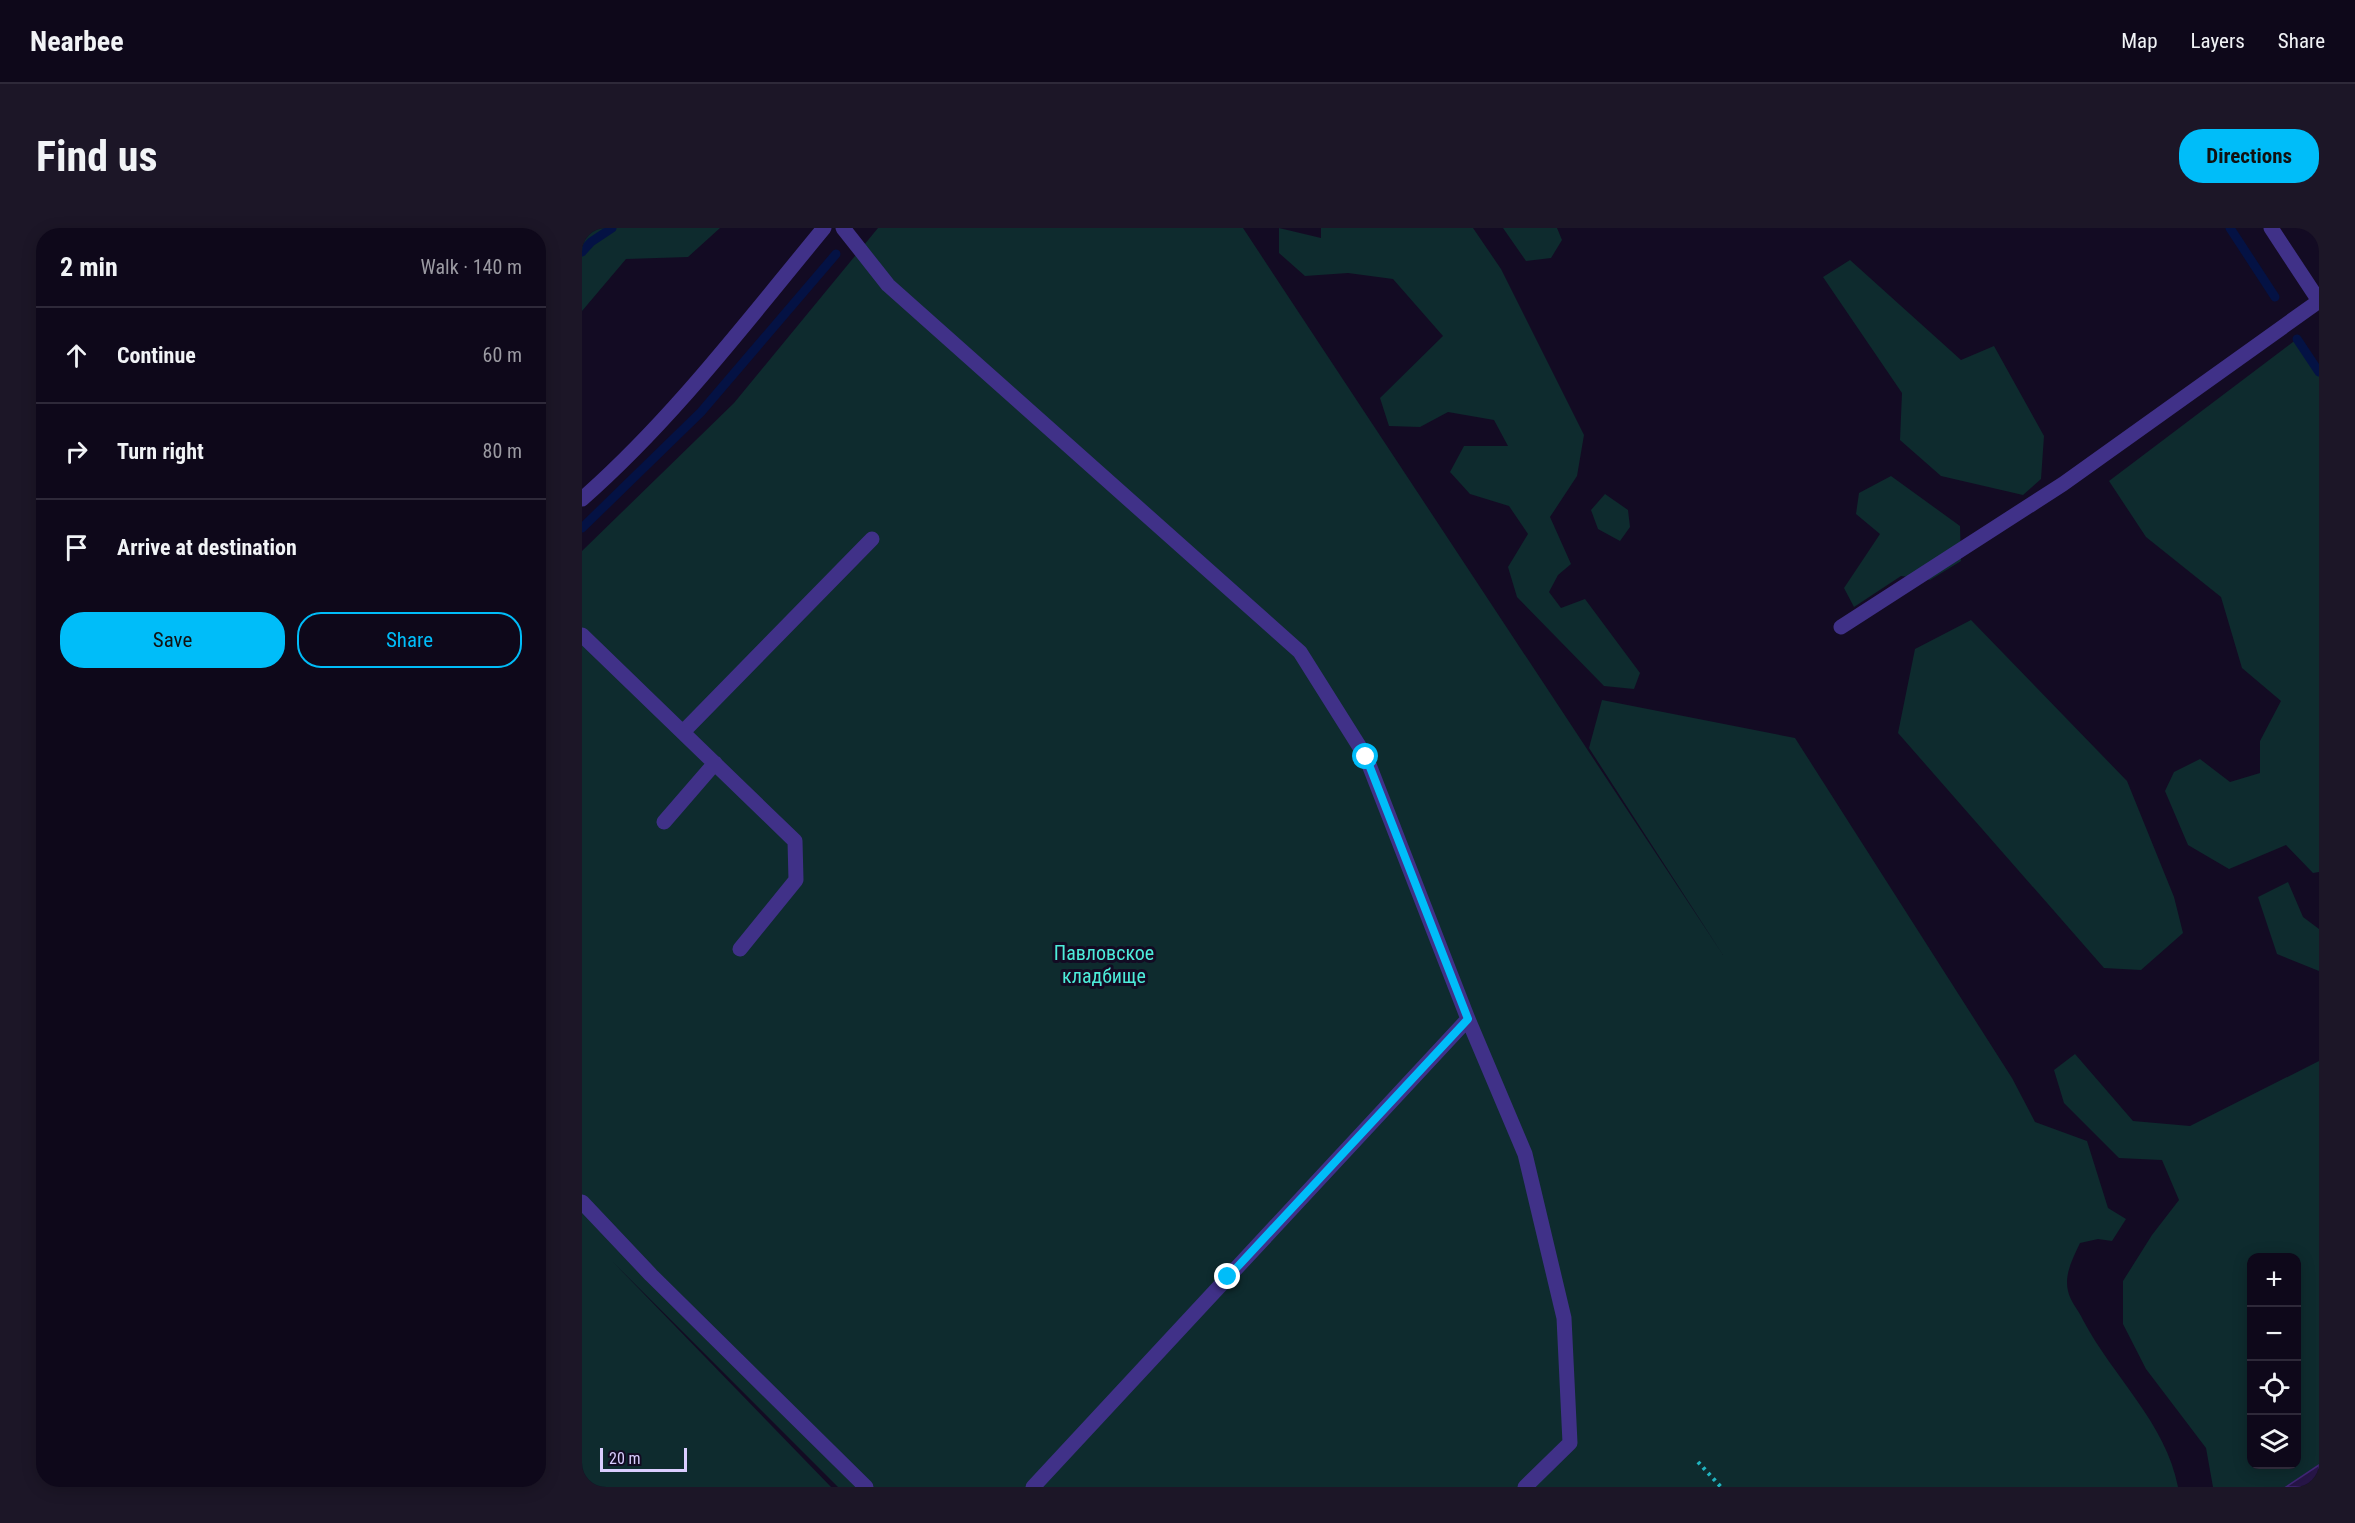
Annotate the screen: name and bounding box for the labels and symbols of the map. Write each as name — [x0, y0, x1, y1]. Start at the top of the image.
route start — [1352, 743, 1378, 769]
park label: Павловское кладбище — [1054, 941, 1154, 988]
route end — [1214, 1263, 1240, 1289]
scale bar — [600, 1445, 687, 1472]

